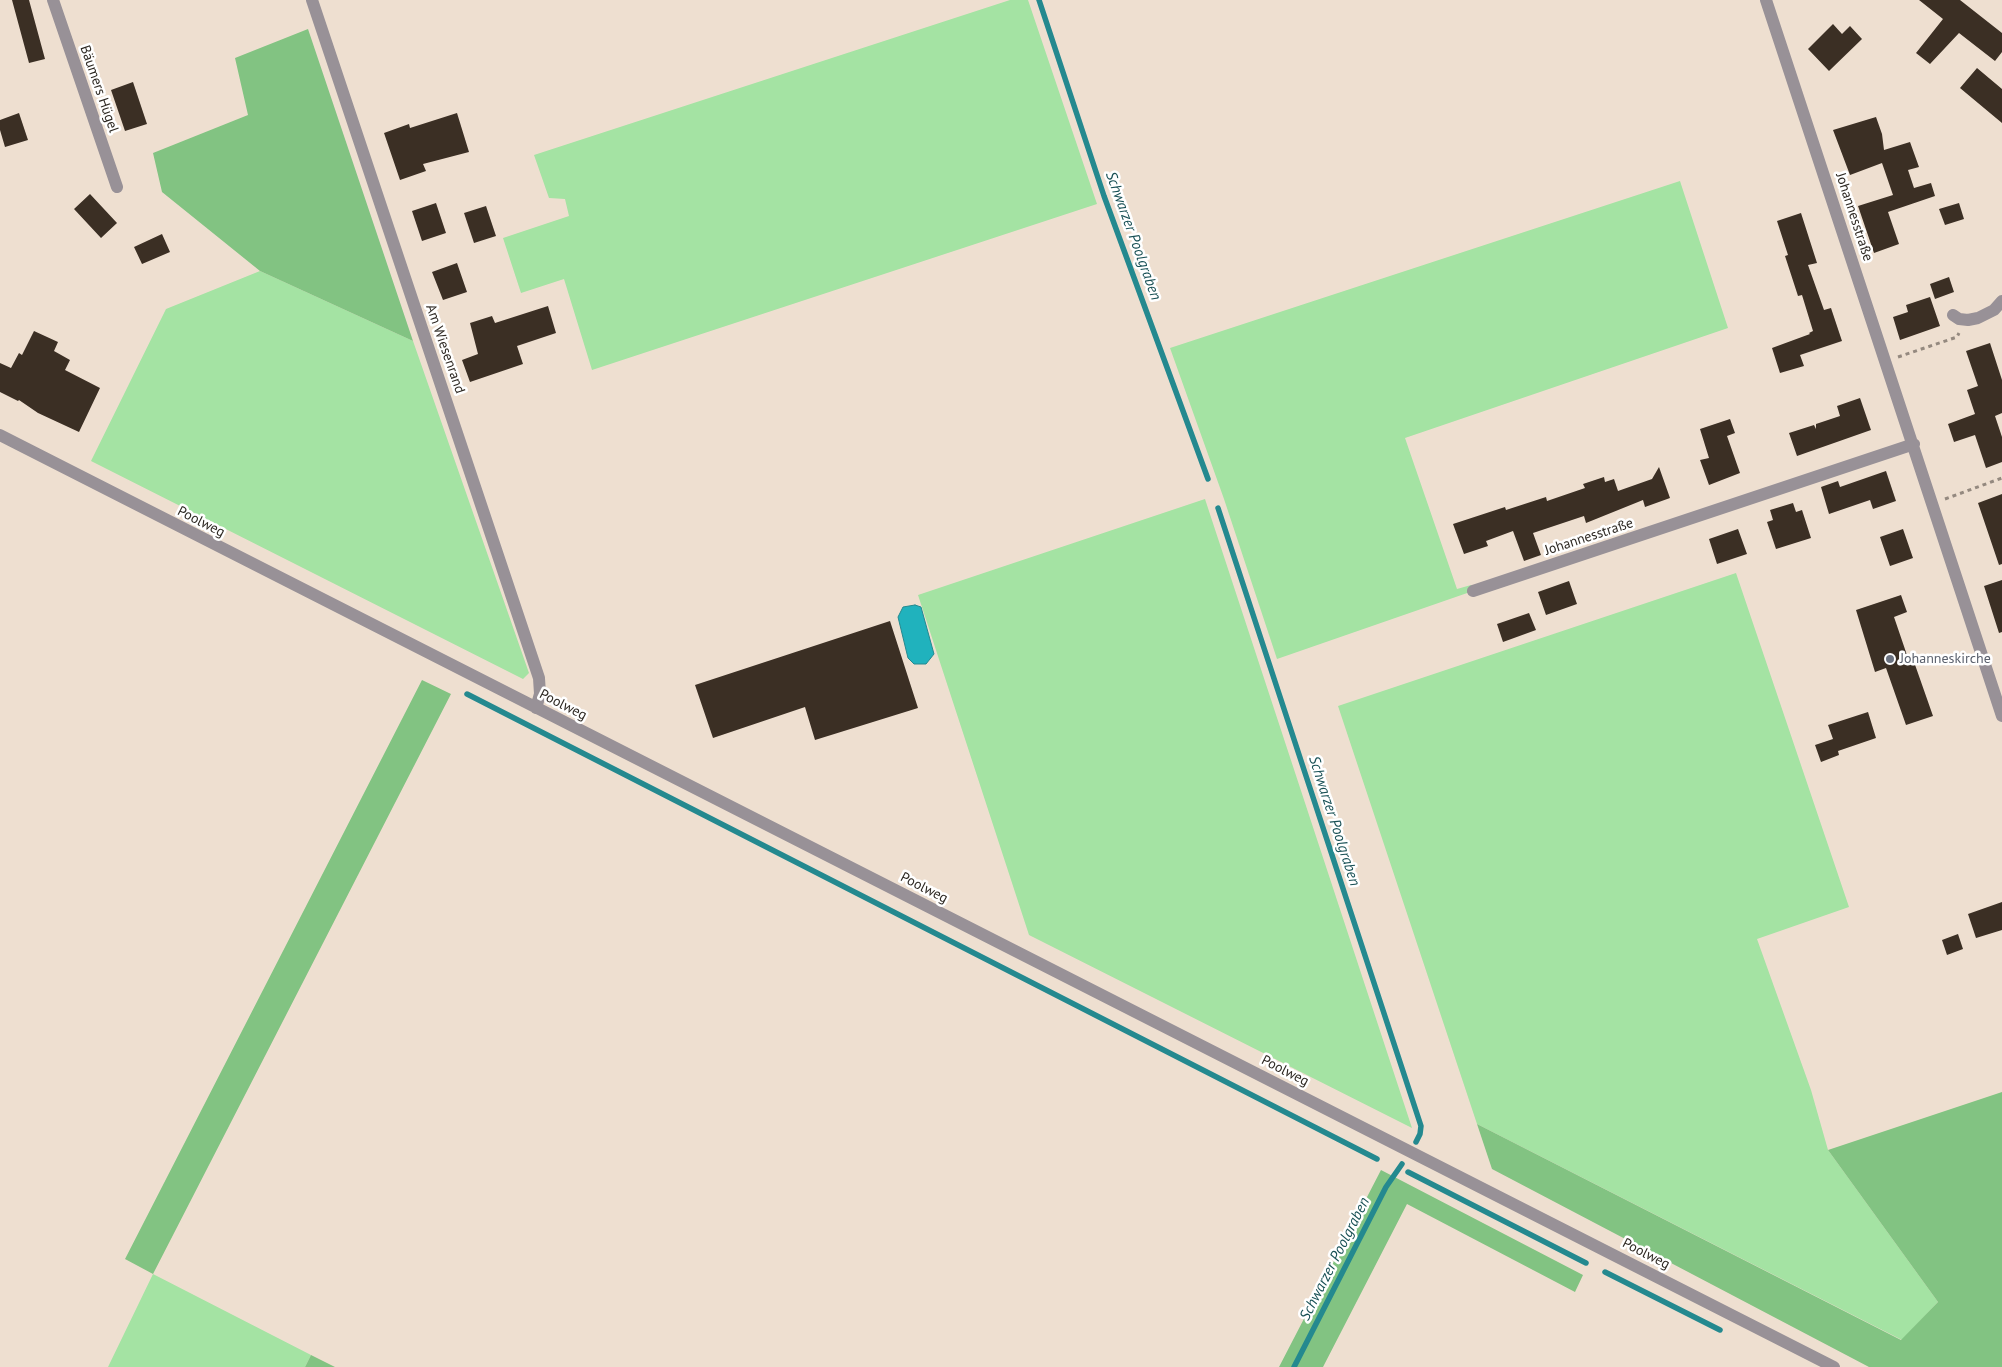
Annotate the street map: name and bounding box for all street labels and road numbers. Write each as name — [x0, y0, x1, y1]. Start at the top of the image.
street label: Bäumers Hügel — [76, 43, 122, 135]
street label: Johannesstraße — [1832, 171, 1876, 263]
street label: Am Wiesenrand — [422, 302, 468, 396]
street label: Poolweg — [174, 503, 228, 541]
street label: Johannesstraße — [1543, 515, 1635, 559]
street label: Poolweg — [536, 686, 590, 724]
street label: Poolweg — [897, 869, 951, 907]
street label: Poolweg — [1258, 1052, 1312, 1090]
street label: Poolweg — [1619, 1235, 1673, 1273]

